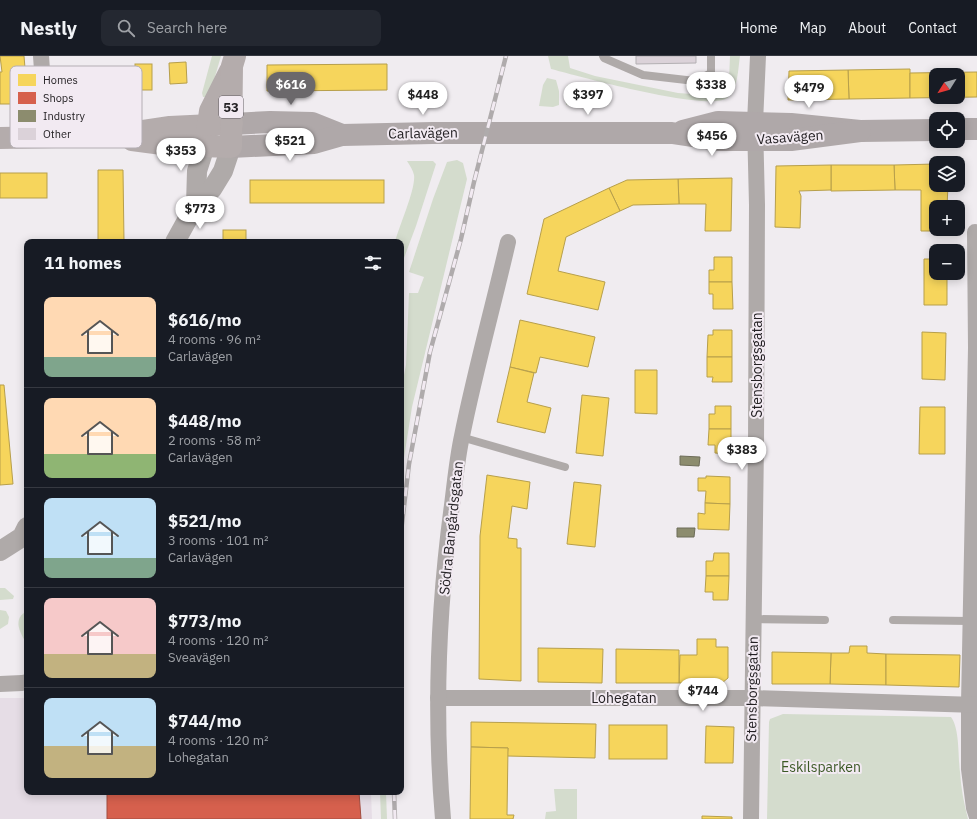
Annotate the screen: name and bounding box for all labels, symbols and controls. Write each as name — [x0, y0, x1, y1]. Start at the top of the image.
search box — [101, 10, 381, 46]
text: Nestly — [20, 16, 77, 40]
icon: search — [115, 17, 137, 39]
text: Search here — [147, 18, 227, 37]
text: Home — [740, 19, 777, 37]
text: Map — [799, 19, 826, 37]
text: About — [848, 19, 886, 37]
text: Contact — [908, 19, 957, 37]
legend — [10, 66, 142, 148]
north arrow — [929, 68, 965, 104]
map controls — [929, 68, 965, 280]
pin: $616 — [267, 72, 315, 106]
pin: $338 — [687, 72, 735, 106]
text: Homes — [43, 73, 78, 87]
pin: $479 — [785, 75, 833, 109]
text: $616 — [275, 76, 307, 93]
text: $338 — [695, 76, 727, 93]
text: $479 — [793, 79, 825, 96]
pin: $448 — [399, 82, 447, 116]
pin: $397 — [564, 82, 612, 116]
text: $448 — [407, 86, 439, 103]
text: $397 — [572, 86, 604, 103]
text: Shops — [43, 91, 74, 105]
road number: 53 — [219, 96, 243, 118]
text: Industry — [43, 109, 86, 123]
button: locate — [929, 112, 965, 148]
street label: Carlavägen — [388, 123, 458, 143]
pin: $456 — [688, 123, 736, 157]
street label: Vasavägen — [756, 126, 824, 148]
text: Other — [43, 127, 71, 141]
text: $456 — [696, 127, 728, 144]
pin: $521 — [266, 128, 314, 162]
text: $521 — [274, 132, 306, 149]
pin: $353 — [157, 138, 205, 172]
text: $353 — [165, 142, 197, 159]
button: layers — [929, 156, 965, 192]
pin: $773 — [176, 196, 224, 230]
text: $773 — [184, 200, 216, 217]
button: + — [929, 200, 965, 236]
button: − — [929, 244, 965, 280]
text: 11 homes — [44, 252, 121, 274]
icon: filters — [362, 252, 384, 274]
text: $616/mo — [168, 309, 241, 331]
street label: Stensborgsgatan — [748, 312, 766, 418]
icon: home — [76, 313, 124, 361]
text: 4 rooms · 96 m² — [168, 331, 261, 348]
text: Carlavägen — [168, 348, 233, 365]
text: $448/mo — [168, 410, 241, 432]
icon: home — [76, 414, 124, 462]
text: 2 rooms · 58 m² — [168, 432, 261, 449]
pin: $383 — [718, 437, 766, 471]
text: $383 — [726, 441, 758, 458]
text: Carlavägen — [168, 449, 233, 466]
street label: Södra Bangårdsgatan — [435, 460, 467, 596]
text: $521/mo — [168, 510, 241, 532]
icon: home — [76, 514, 124, 562]
text: 3 rooms · 101 m² — [168, 532, 269, 549]
text: Carlavägen — [168, 549, 233, 566]
text: $773/mo — [168, 610, 241, 632]
icon: home — [76, 614, 124, 662]
text: 4 rooms · 120 m² — [168, 632, 269, 649]
street label: Stensborgsgatan — [742, 636, 762, 742]
text: Sveavägen — [168, 649, 230, 666]
pin: $744 — [679, 678, 727, 712]
text: $744 — [687, 682, 719, 699]
street label: Lohegatan — [591, 689, 657, 707]
text: $744/mo — [168, 710, 241, 732]
icon: home — [76, 714, 124, 762]
text: 4 rooms · 120 m² — [168, 732, 269, 749]
text: Lohegatan — [168, 749, 229, 766]
park label: Eskilsparken — [781, 758, 861, 776]

